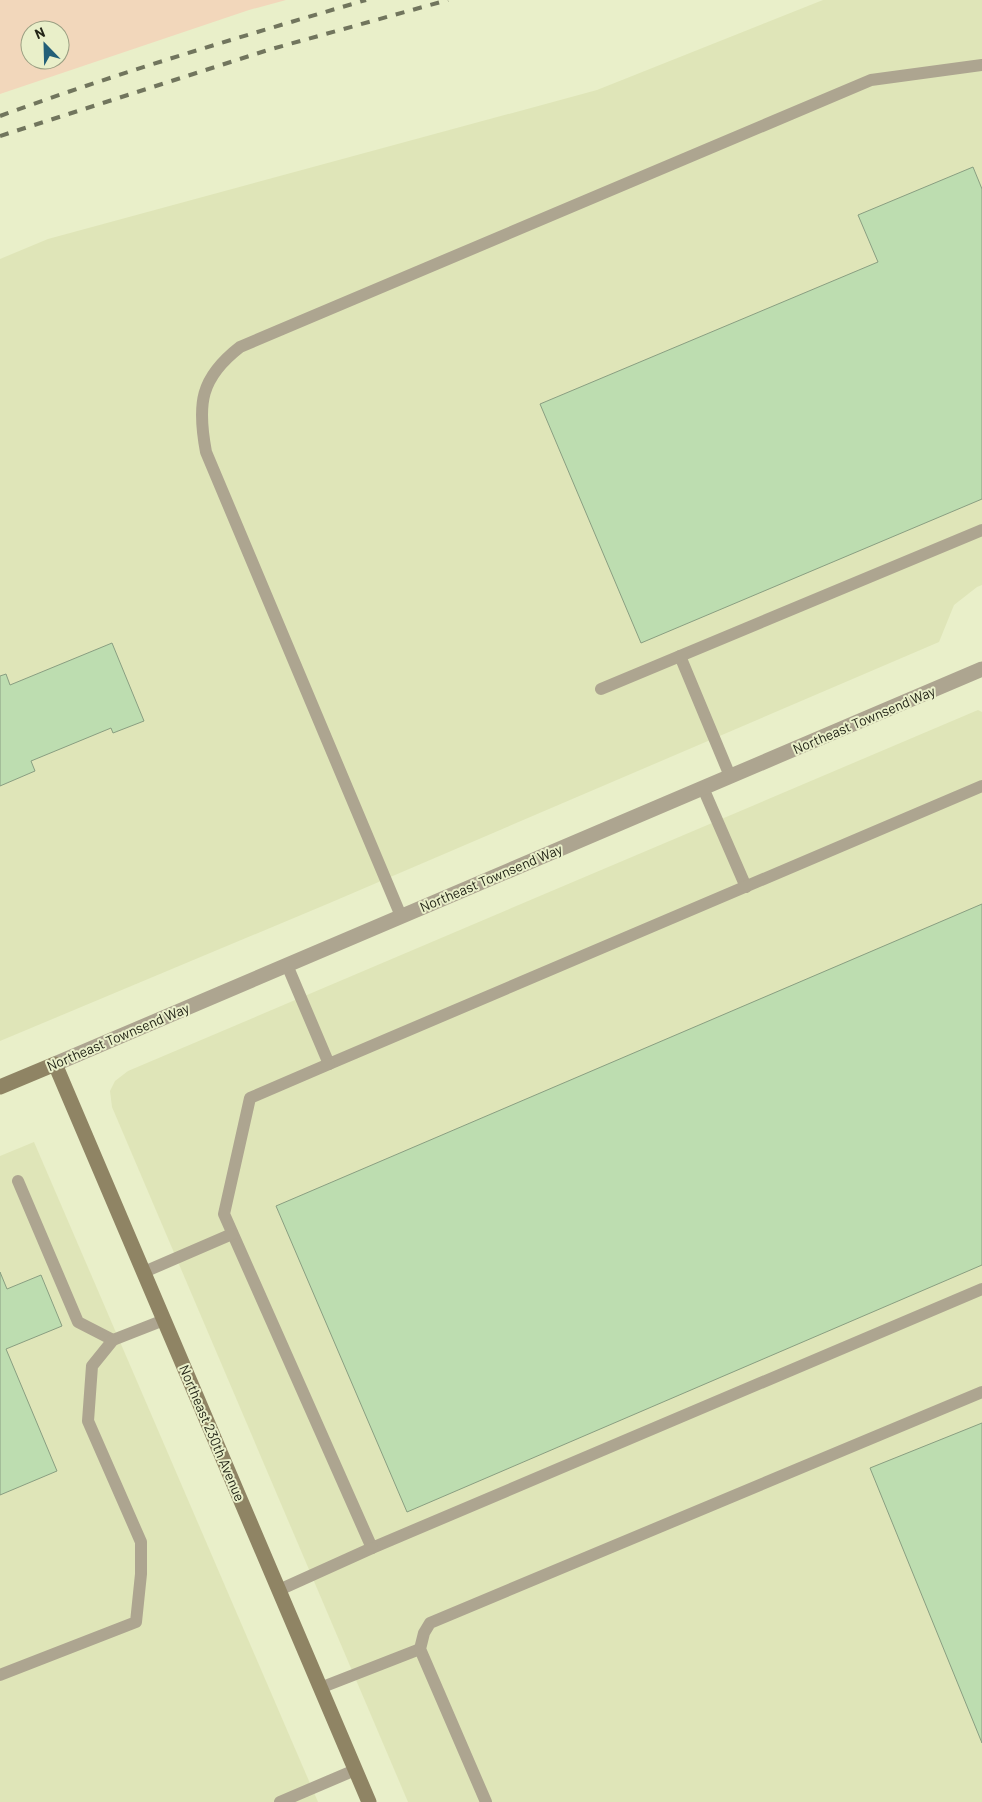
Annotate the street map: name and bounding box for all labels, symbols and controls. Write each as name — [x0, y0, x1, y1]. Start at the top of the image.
north arrow — [20, 20, 70, 70]
text: N — [32, 23, 47, 42]
street label: Northeast Townsend Way — [790, 682, 938, 757]
street label: Northeast Townsend Way — [417, 840, 565, 915]
street label: Northeast Townsend Way — [44, 999, 192, 1074]
street label: Northeast 230th Avenue — [176, 1362, 249, 1504]

